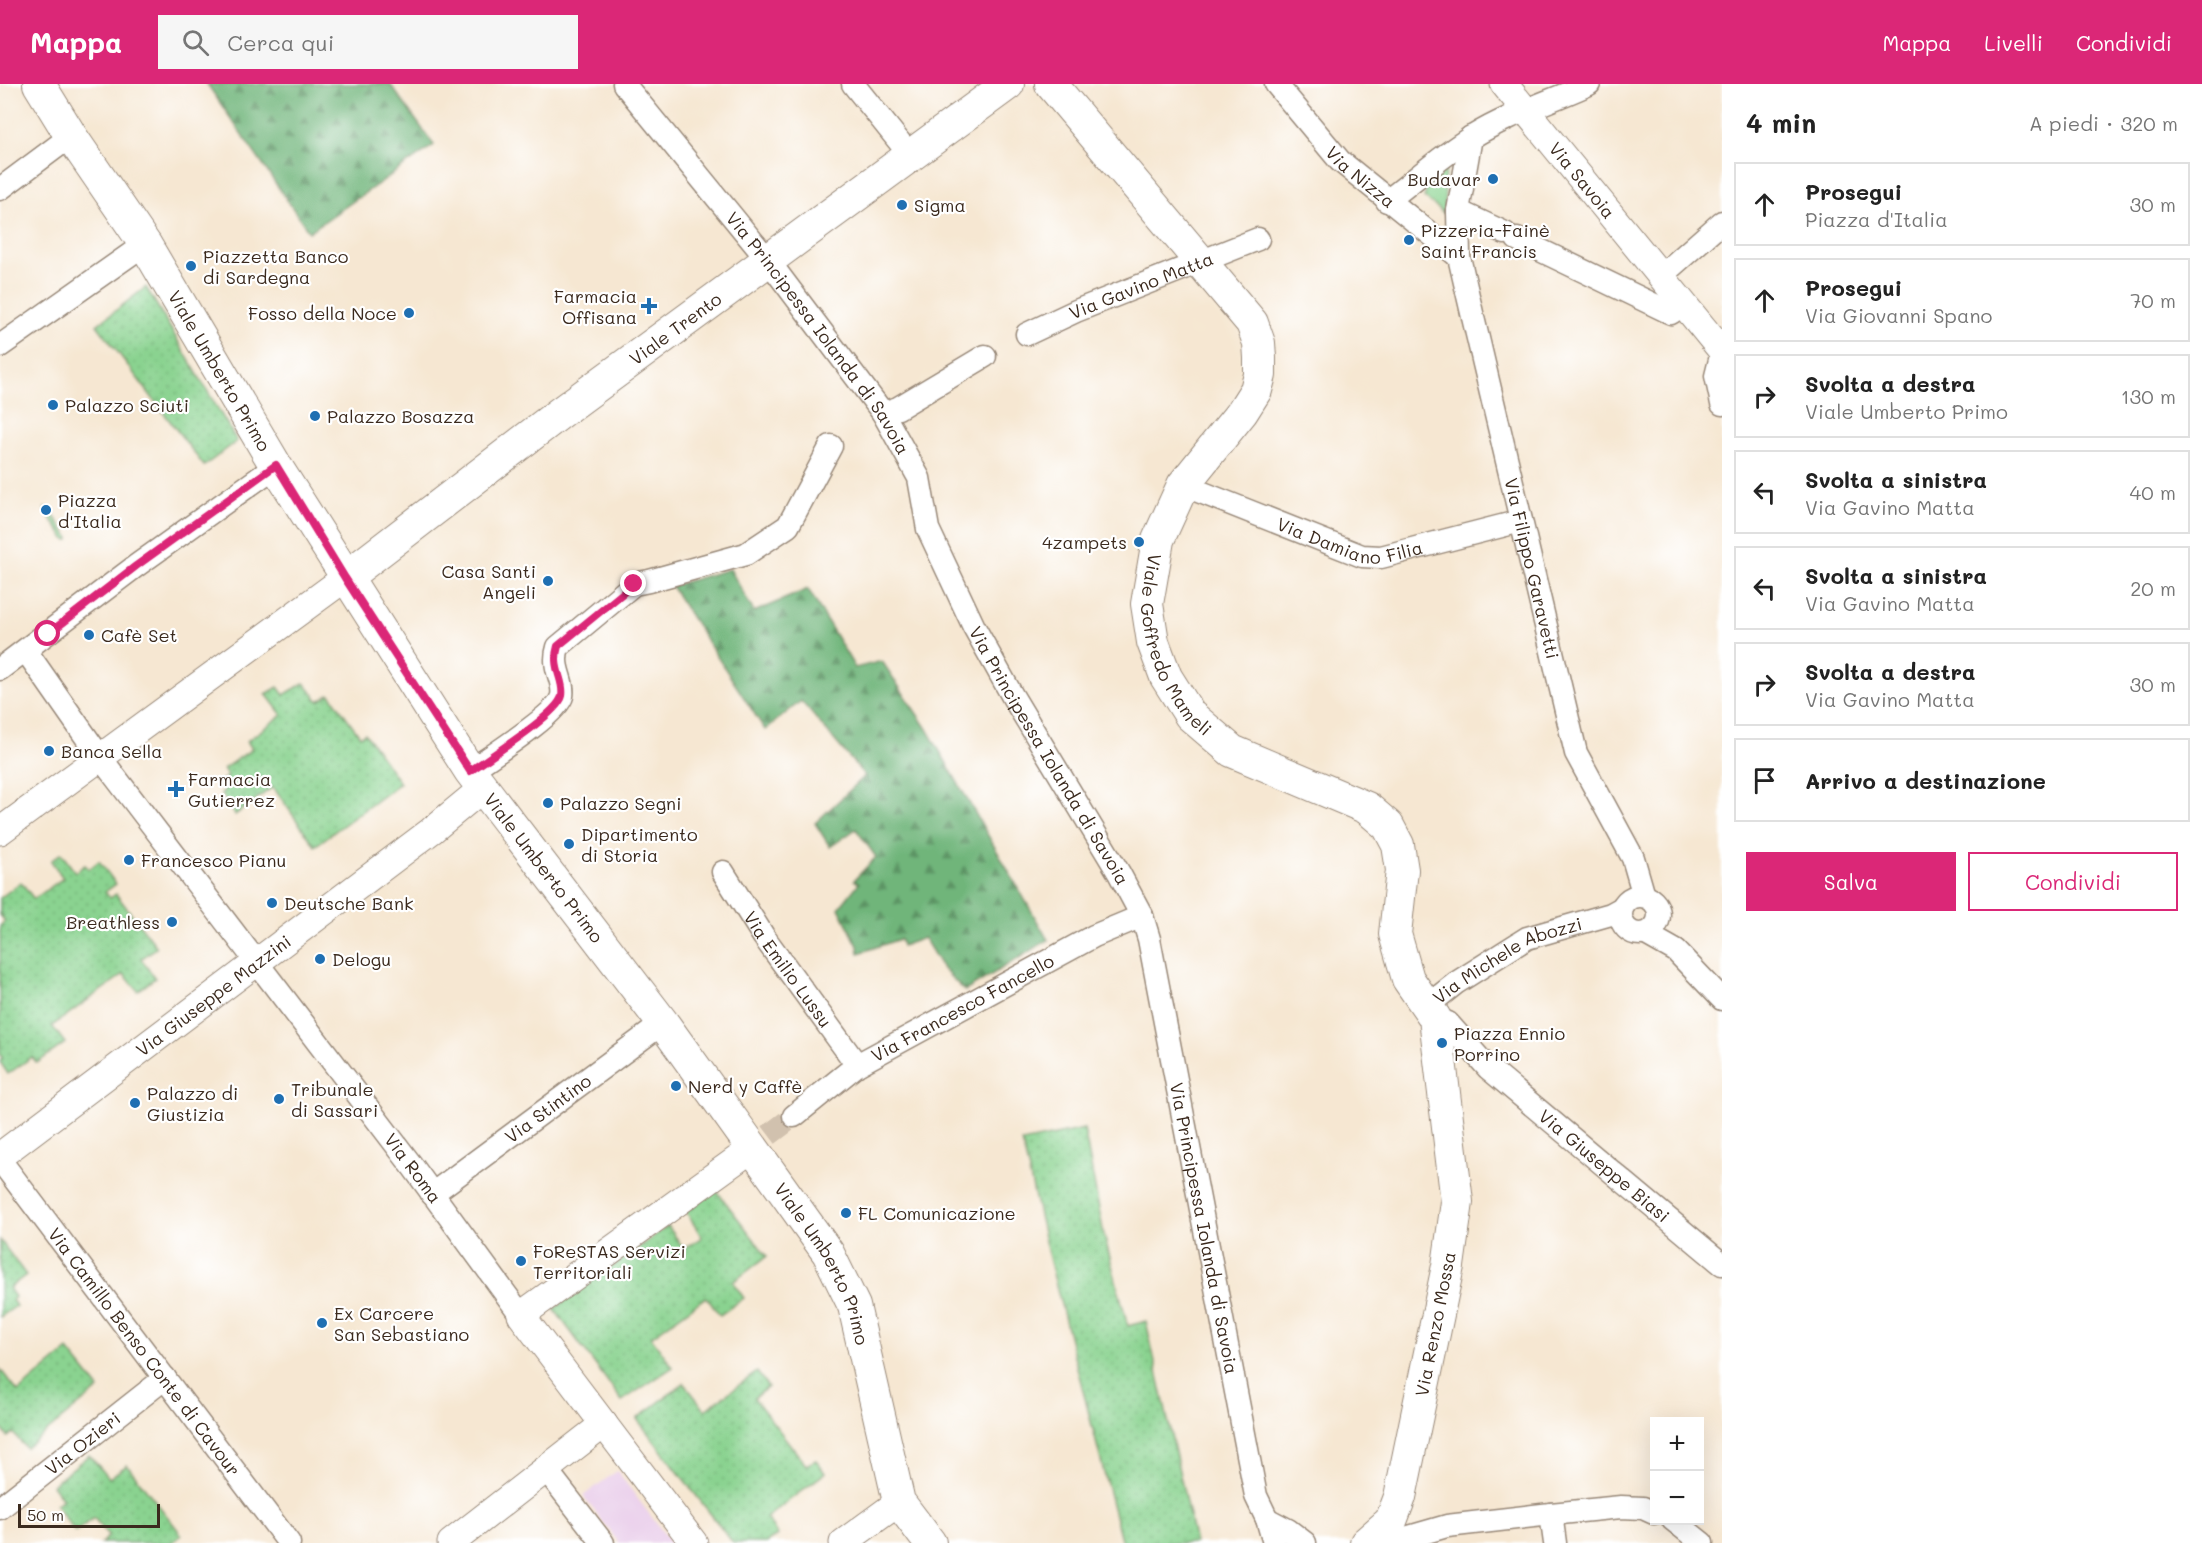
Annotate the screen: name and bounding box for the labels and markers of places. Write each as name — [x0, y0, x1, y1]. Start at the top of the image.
place label: Budavar — [1408, 167, 1481, 191]
marker: Budavar — [1486, 172, 1500, 186]
place label: Sigma — [914, 193, 966, 217]
marker: Sigma — [895, 198, 909, 212]
place label: Pizzeria-Fainè Saint Francis — [1421, 218, 1550, 263]
marker: Pizzeria-Fainè Saint Francis — [1402, 233, 1416, 247]
place label: Piazzetta Banco di Sardegna — [203, 244, 349, 289]
marker: Piazzetta Banco di Sardegna — [184, 259, 198, 273]
place label: Farmacia Offisana — [554, 284, 637, 329]
marker: Farmacia Offisana — [642, 299, 656, 313]
place label: Fosso della Noce — [248, 301, 397, 325]
marker: Fosso della Noce — [402, 306, 416, 320]
place label: Palazzo Sciuti — [65, 393, 189, 417]
marker: Palazzo Sciuti — [46, 398, 60, 412]
place label: Palazzo Bosazza — [327, 404, 474, 428]
marker: Palazzo Bosazza — [308, 409, 322, 423]
place label: Piazza d'Italia — [58, 488, 122, 533]
marker: Piazza d'Italia — [39, 503, 53, 517]
place label: 4zampets — [1042, 530, 1127, 554]
marker: 4zampets — [1132, 535, 1146, 549]
place label: Casa Santi Angeli — [441, 559, 536, 604]
marker: Casa Santi Angeli — [541, 574, 555, 588]
place label: Cafè Set — [101, 623, 177, 647]
marker: Cafè Set — [82, 628, 96, 642]
place label: Banca Sella — [61, 739, 162, 763]
marker: Banca Sella — [42, 744, 56, 758]
place label: Farmacia Gutierrez — [188, 767, 275, 812]
marker: Farmacia Gutierrez — [169, 782, 183, 796]
place label: Palazzo Segni — [560, 791, 682, 815]
marker: Palazzo Segni — [541, 796, 555, 810]
place label: Dipartimento di Storia — [581, 822, 698, 867]
marker: Dipartimento di Storia — [562, 837, 576, 851]
place label: Francesco Pianu — [141, 848, 286, 872]
marker: Francesco Pianu — [122, 853, 136, 867]
place label: Deutsche Bank — [284, 891, 414, 915]
marker: Deutsche Bank — [265, 896, 279, 910]
place label: Breathless — [66, 910, 160, 934]
marker: Breathless — [165, 915, 179, 929]
place label: Delogu — [332, 947, 391, 971]
marker: Delogu — [313, 952, 327, 966]
place label: Piazza Ennio Porrino — [1454, 1021, 1565, 1066]
marker: Piazza Ennio Porrino — [1435, 1036, 1449, 1050]
place label: Nerd y Caffè — [688, 1074, 802, 1098]
place label: Tribunale di Sassari — [291, 1077, 378, 1122]
marker: Nerd y Caffè — [669, 1079, 683, 1093]
place label: Palazzo di Giustizia — [147, 1081, 238, 1126]
marker: Tribunale di Sassari — [272, 1092, 286, 1106]
marker: Palazzo di Giustizia — [128, 1096, 142, 1110]
place label: FL Comunicazione — [858, 1201, 1016, 1225]
marker: FL Comunicazione — [839, 1206, 853, 1220]
place label: FoReSTAS Servizi Territoriali — [533, 1239, 686, 1284]
marker: FoReSTAS Servizi Territoriali — [514, 1254, 528, 1268]
place label: Ex Carcere San Sebastiano — [334, 1301, 469, 1346]
marker: Ex Carcere San Sebastiano — [315, 1316, 329, 1330]

